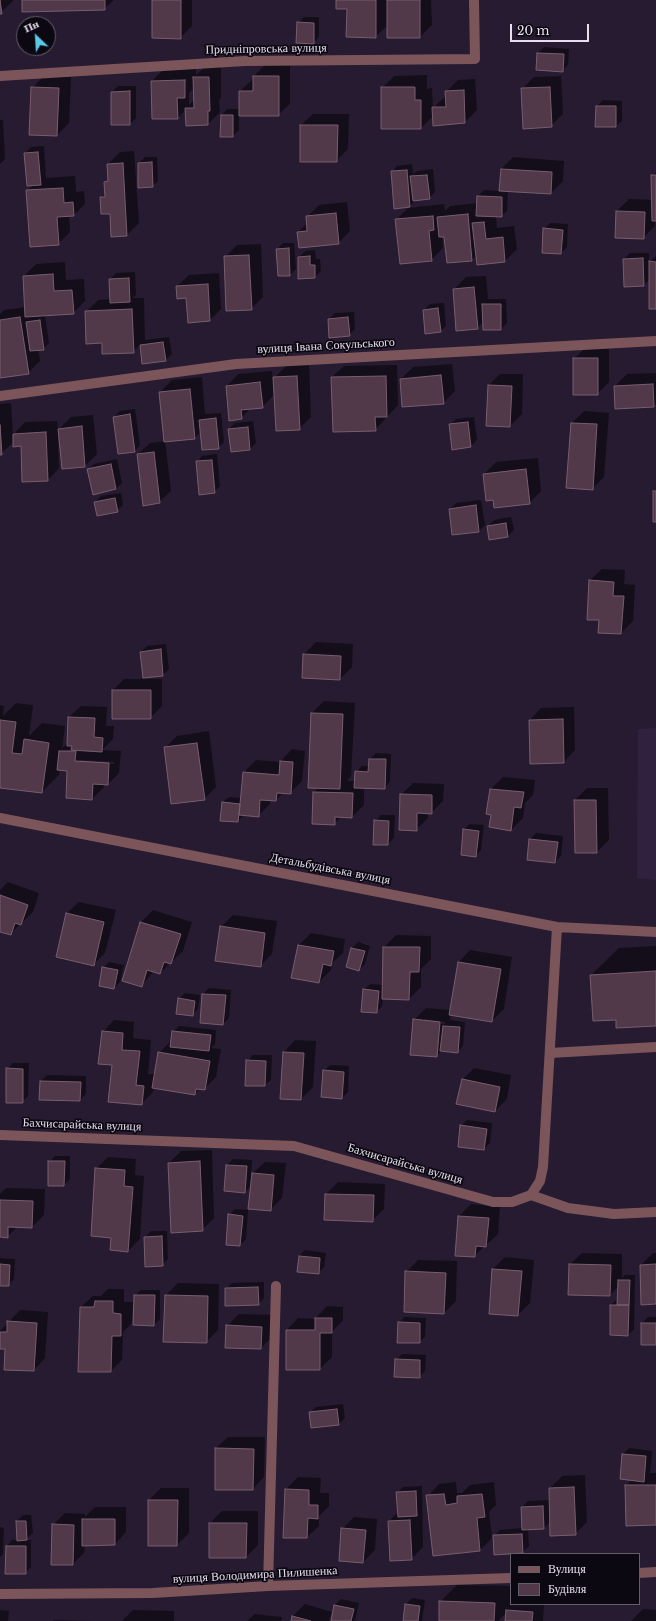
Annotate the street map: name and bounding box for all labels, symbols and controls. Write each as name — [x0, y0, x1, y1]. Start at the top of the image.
north arrow — [16, 16, 56, 56]
scale bar — [512, 16, 591, 42]
text: Пн — [22, 17, 41, 36]
text: 20 m — [517, 23, 549, 38]
street label: Придніпровська вулиця — [205, 41, 327, 57]
street label: вулиця Івана Сокульського — [257, 335, 395, 357]
street label: Детальбудівська вулиця — [269, 850, 391, 888]
street label: Бахчисарайська вулиця — [22, 1116, 142, 1134]
street label: Бахчисарайська вулиця — [346, 1141, 464, 1187]
legend — [510, 1553, 640, 1605]
text: Вулиця — [548, 1561, 586, 1576]
street label: вулиця Володимира Пилишенка — [172, 1563, 338, 1587]
text: Будівля — [548, 1581, 586, 1596]

